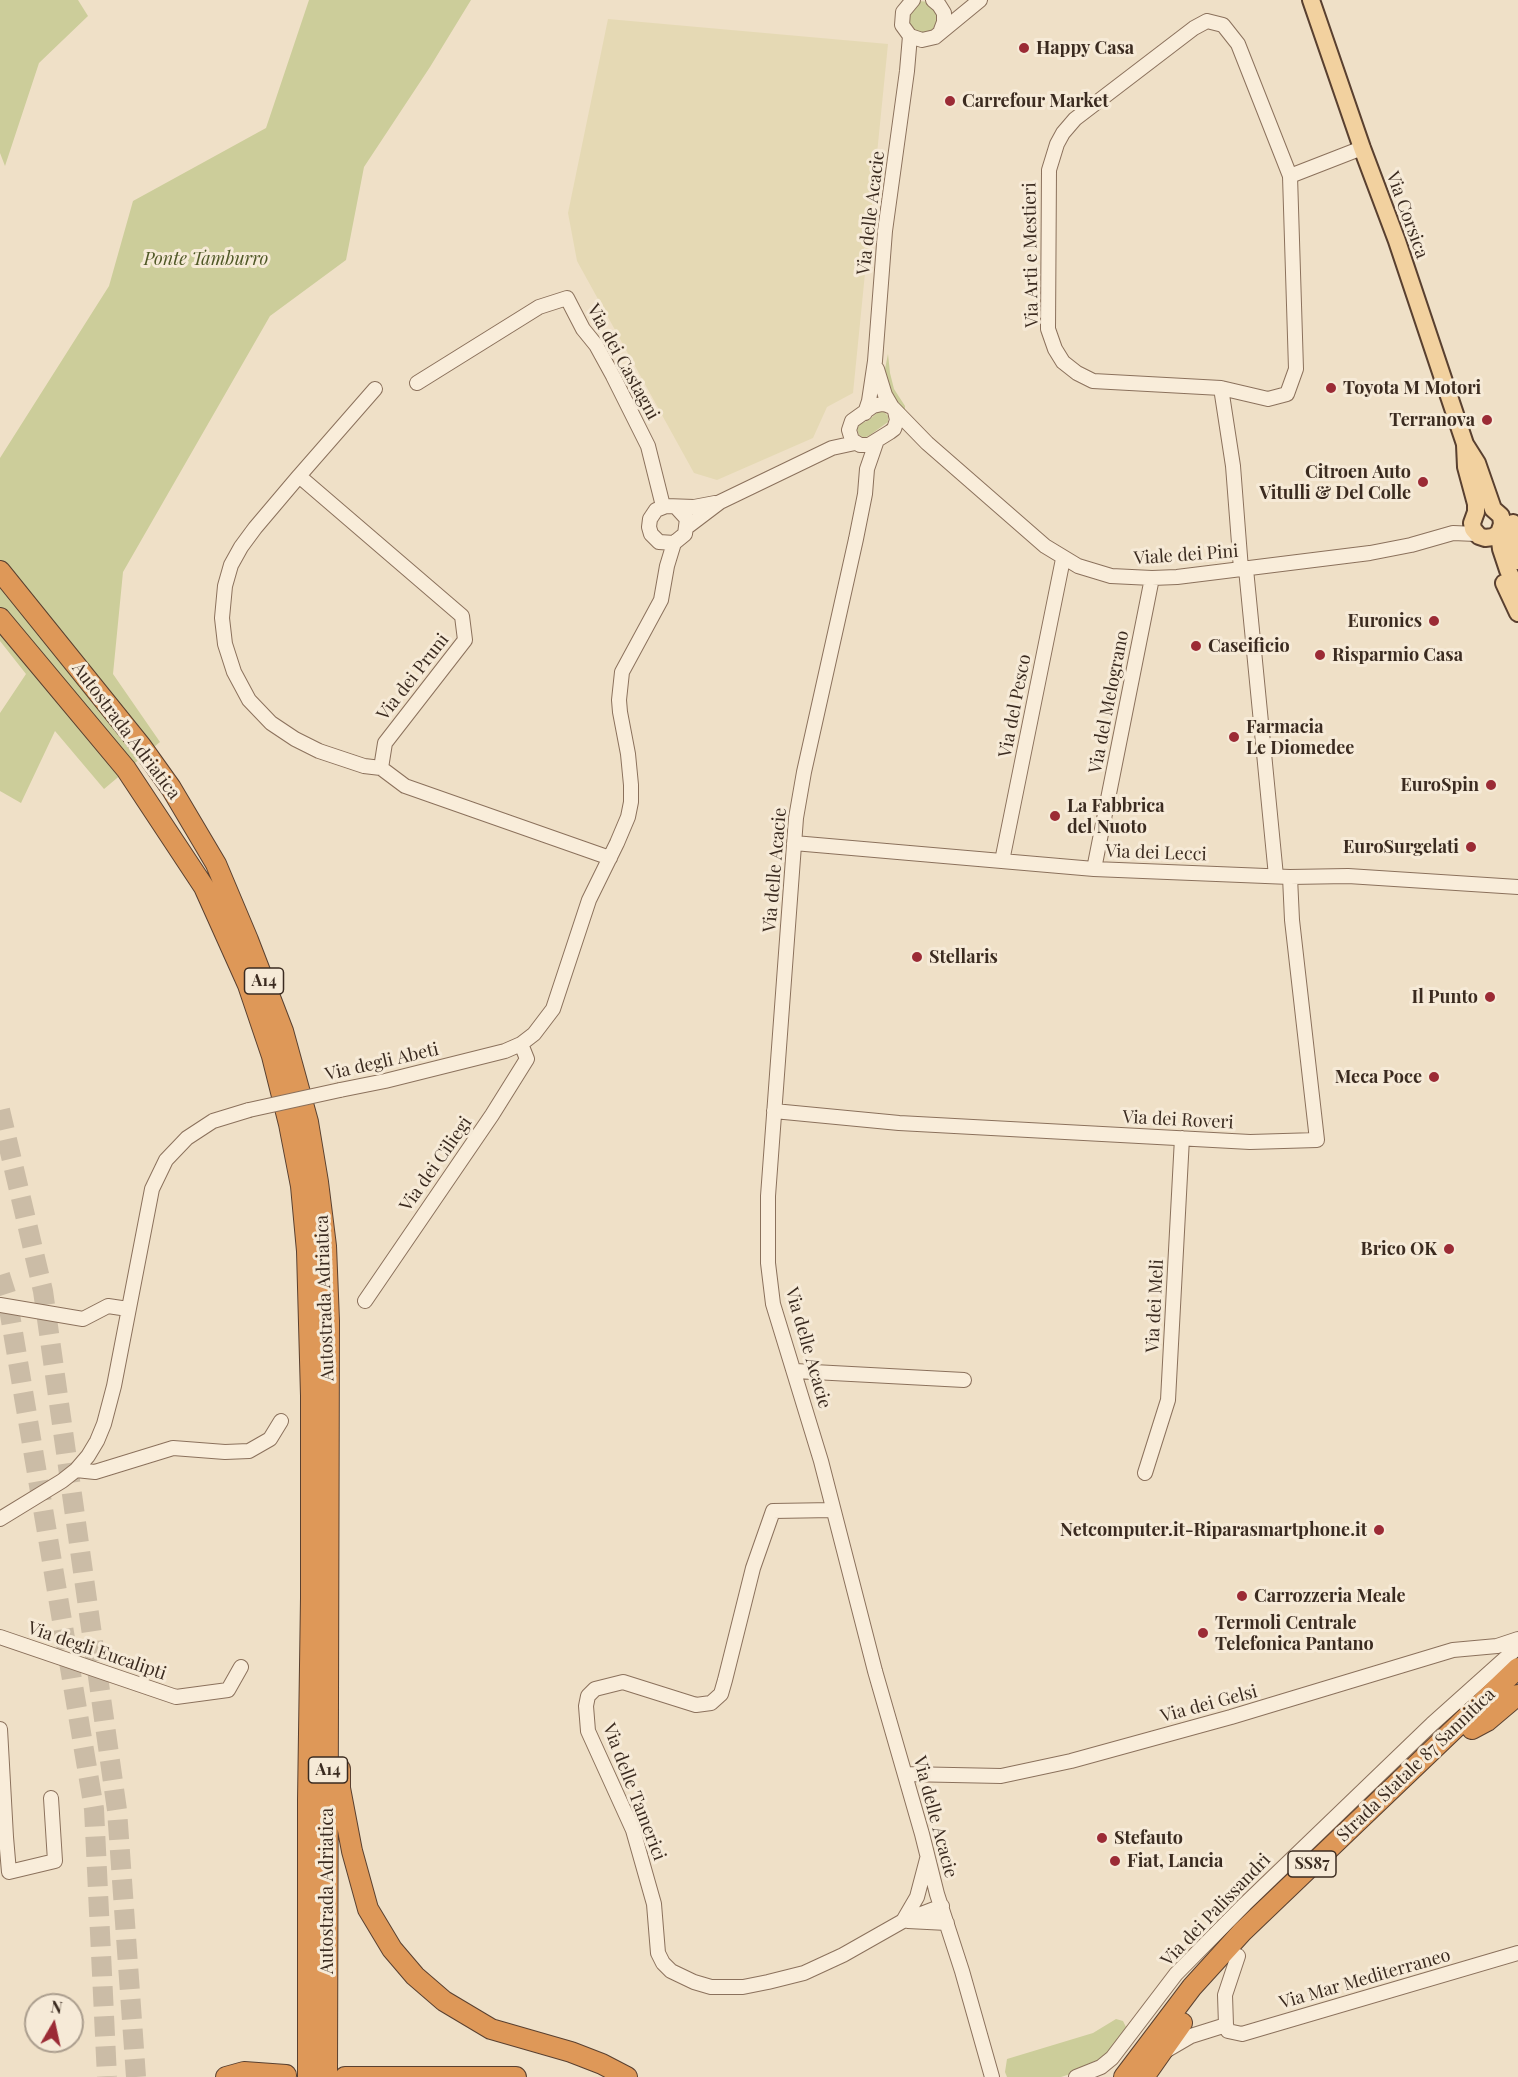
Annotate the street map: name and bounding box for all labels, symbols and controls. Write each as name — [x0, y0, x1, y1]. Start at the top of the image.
place label: Happy Casa — [1036, 37, 1134, 59]
marker: Happy Casa — [1017, 41, 1031, 55]
place label: Carrefour Market — [962, 90, 1109, 112]
marker: Carrefour Market — [943, 94, 957, 108]
street label: Via delle Acacie — [853, 150, 889, 276]
street label: Via Corsica — [1381, 169, 1433, 261]
street label: Via Arti e Mestieri — [1019, 182, 1043, 328]
park label: Ponte Tamburro — [144, 248, 268, 270]
street label: Via dei Castagni — [582, 300, 664, 424]
place label: Toyota M Motori — [1343, 377, 1481, 399]
marker: Toyota M Motori — [1324, 381, 1338, 395]
place label: Terranova — [1389, 409, 1475, 431]
marker: Terranova — [1480, 413, 1494, 427]
place label: Citroen Auto Vitulli & Del Colle — [1259, 461, 1411, 504]
marker: Citroen Auto Vitulli & Del Colle — [1416, 475, 1430, 489]
street label: Viale dei Pini — [1133, 541, 1239, 569]
place label: Euronics — [1347, 610, 1422, 632]
marker: Euronics — [1427, 614, 1441, 628]
street label: Via dei Pruni — [373, 629, 453, 725]
street label: Via del Melograno — [1085, 629, 1133, 775]
place label: Caseificio — [1208, 635, 1290, 657]
marker: Caseificio — [1189, 639, 1203, 653]
place label: Risparmio Casa — [1332, 644, 1463, 666]
marker: Risparmio Casa — [1313, 648, 1327, 662]
street label: Via del Pesco — [994, 652, 1036, 760]
street label: Autostrada Adriatica — [67, 658, 185, 804]
place label: Farmacia Le Diomedee — [1246, 716, 1354, 758]
marker: Farmacia Le Diomedee — [1227, 730, 1241, 744]
place label: EuroSpin — [1400, 774, 1479, 796]
marker: EuroSpin — [1484, 778, 1498, 792]
place label: La Fabbrica del Nuoto — [1067, 795, 1165, 838]
street label: Via delle Acacie — [759, 807, 791, 933]
marker: La Fabbrica del Nuoto — [1048, 809, 1062, 823]
place label: EuroSurgelati — [1343, 836, 1459, 858]
street label: Via dei Lecci — [1105, 840, 1207, 866]
marker: EuroSurgelati — [1464, 840, 1478, 854]
place label: Stellaris — [929, 946, 998, 968]
marker: Stellaris — [910, 950, 924, 964]
road number: A14 — [244, 968, 284, 994]
place label: Il Punto — [1412, 986, 1478, 1008]
marker: Il Punto — [1483, 990, 1497, 1004]
street label: Via degli Abeti — [323, 1038, 441, 1086]
place label: Meca Poce — [1335, 1066, 1422, 1088]
marker: Meca Poce — [1427, 1070, 1441, 1084]
street label: Via dei Roveri — [1122, 1106, 1234, 1134]
street label: Via dei Ciliegi — [395, 1112, 477, 1216]
street label: Autostrada Adriatica — [311, 1215, 339, 1381]
place label: Brico OK — [1361, 1238, 1437, 1260]
marker: Brico OK — [1442, 1242, 1456, 1256]
street label: Via dei Meli — [1142, 1259, 1168, 1353]
street label: Via delle Acacie — [780, 1285, 836, 1411]
place label: Netcomputer.it-Riparasmartphone.it — [1060, 1519, 1367, 1541]
marker: Netcomputer.it-Riparasmartphone.it — [1372, 1523, 1386, 1537]
place label: Carrozzeria Meale — [1254, 1585, 1406, 1607]
marker: Carrozzeria Meale — [1235, 1589, 1249, 1603]
place label: Termoli Centrale Telefonica Pantano — [1215, 1612, 1374, 1654]
street label: Via degli Eucalipti — [25, 1617, 169, 1685]
marker: Termoli Centrale Telefonica Pantano — [1196, 1626, 1210, 1640]
street label: Via dei Gelsi — [1158, 1681, 1260, 1727]
street label: Strada Statale 87 Sannitica — [1332, 1684, 1500, 1846]
street label: Via delle Tamerici — [598, 1720, 670, 1864]
street label: Via delle Acacie — [908, 1754, 962, 1880]
road number: A14 — [308, 1757, 348, 1783]
street label: Autostrada Adriatica — [316, 1808, 338, 1974]
place label: Stefauto — [1114, 1827, 1183, 1849]
marker: Stefauto — [1095, 1831, 1109, 1845]
street label: Via dei Palissandri — [1157, 1849, 1275, 1971]
place label: Fiat, Lancia — [1127, 1850, 1223, 1872]
road number: SS87 — [1288, 1851, 1336, 1877]
marker: Fiat, Lancia — [1108, 1854, 1122, 1868]
street label: Via Mar Mediterraneo — [1277, 1944, 1453, 2014]
north arrow — [24, 1993, 84, 2053]
text: N — [49, 1995, 64, 2018]

